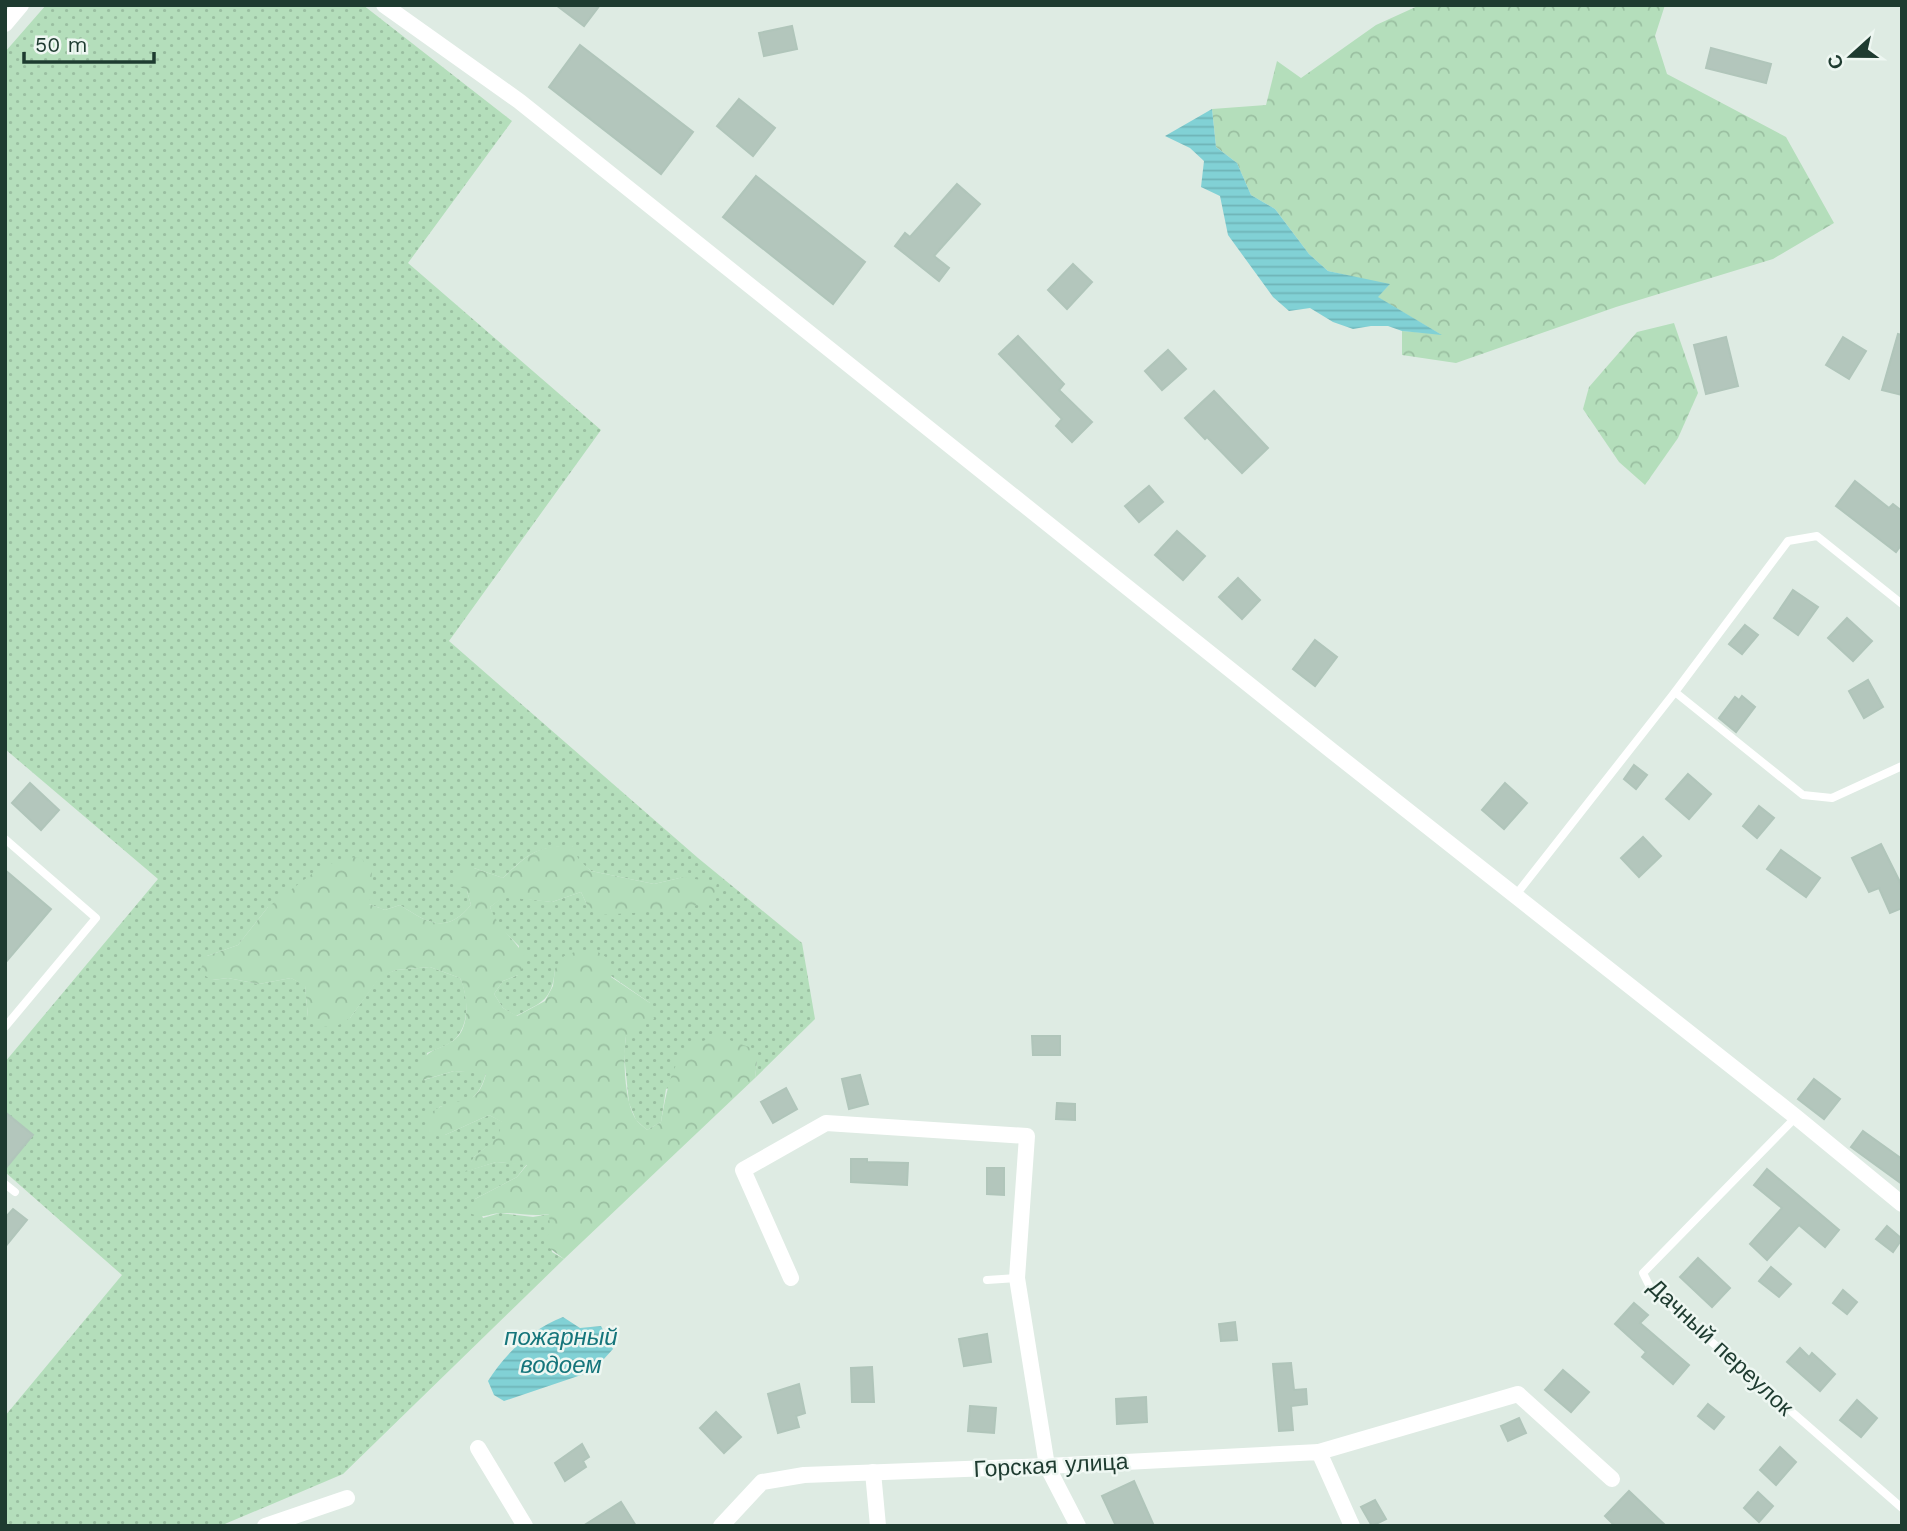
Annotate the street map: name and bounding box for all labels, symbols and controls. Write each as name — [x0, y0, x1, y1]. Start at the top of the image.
scale bar — [24, 21, 154, 65]
north arrow — [1816, 21, 1886, 91]
text: 50 m — [35, 32, 87, 57]
text: С — [1822, 51, 1849, 72]
street label: Дачный переулок — [1643, 1273, 1799, 1422]
water label: пожарный водоем — [504, 1323, 618, 1379]
street label: Горская улица — [973, 1448, 1129, 1483]

